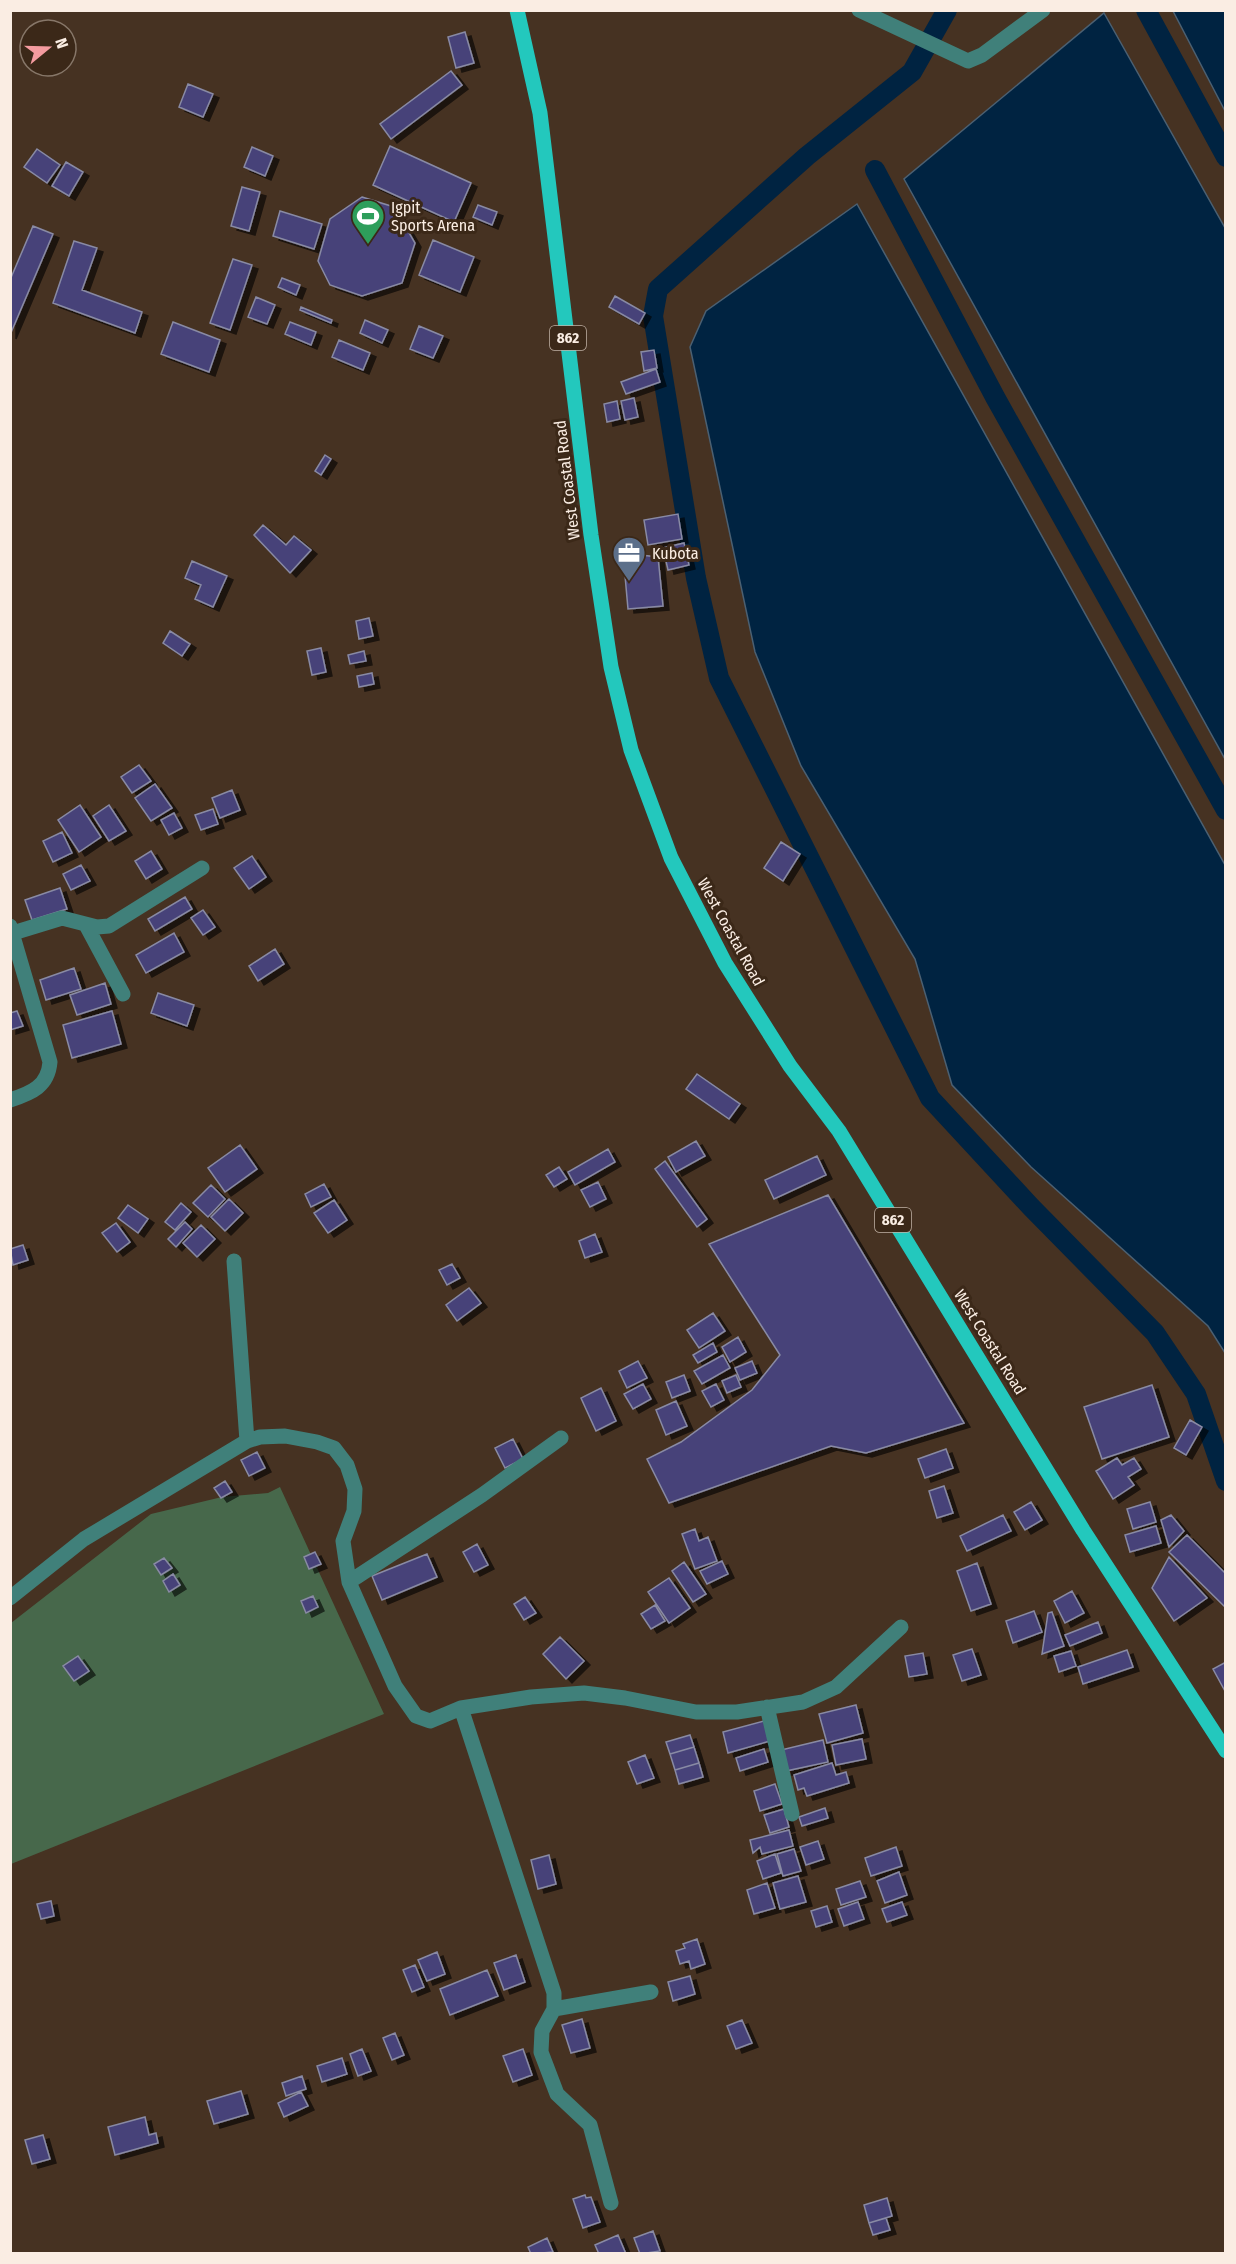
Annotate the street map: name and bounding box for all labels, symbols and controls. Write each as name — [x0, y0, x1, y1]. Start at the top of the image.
north arrow — [18, 18, 78, 78]
text: N — [51, 36, 72, 51]
sports icon: Igpit Sports Arena — [350, 198, 386, 245]
place label: Igpit Sports Arena — [391, 198, 475, 235]
road number: 862 — [550, 326, 586, 350]
street label: West Coastal Road — [550, 419, 584, 541]
office icon: Kubota — [611, 535, 647, 582]
place label: Kubota — [652, 544, 699, 563]
street label: West Coastal Road — [694, 875, 768, 989]
road number: 862 — [875, 1208, 911, 1232]
street label: West Coastal Road — [950, 1286, 1030, 1398]

